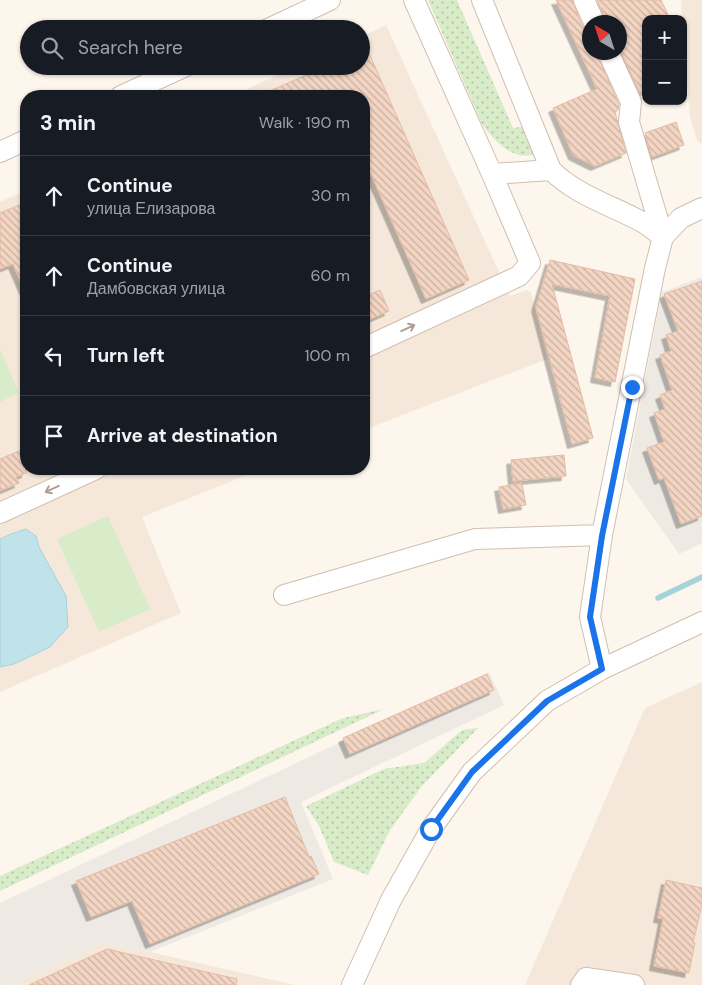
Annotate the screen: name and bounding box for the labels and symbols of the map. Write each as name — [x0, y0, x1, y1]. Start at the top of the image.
north arrow — [582, 15, 627, 60]
one-way arrow — [400, 322, 415, 332]
route end — [621, 376, 644, 399]
one-way arrow — [44, 484, 59, 494]
route start — [420, 818, 443, 841]

